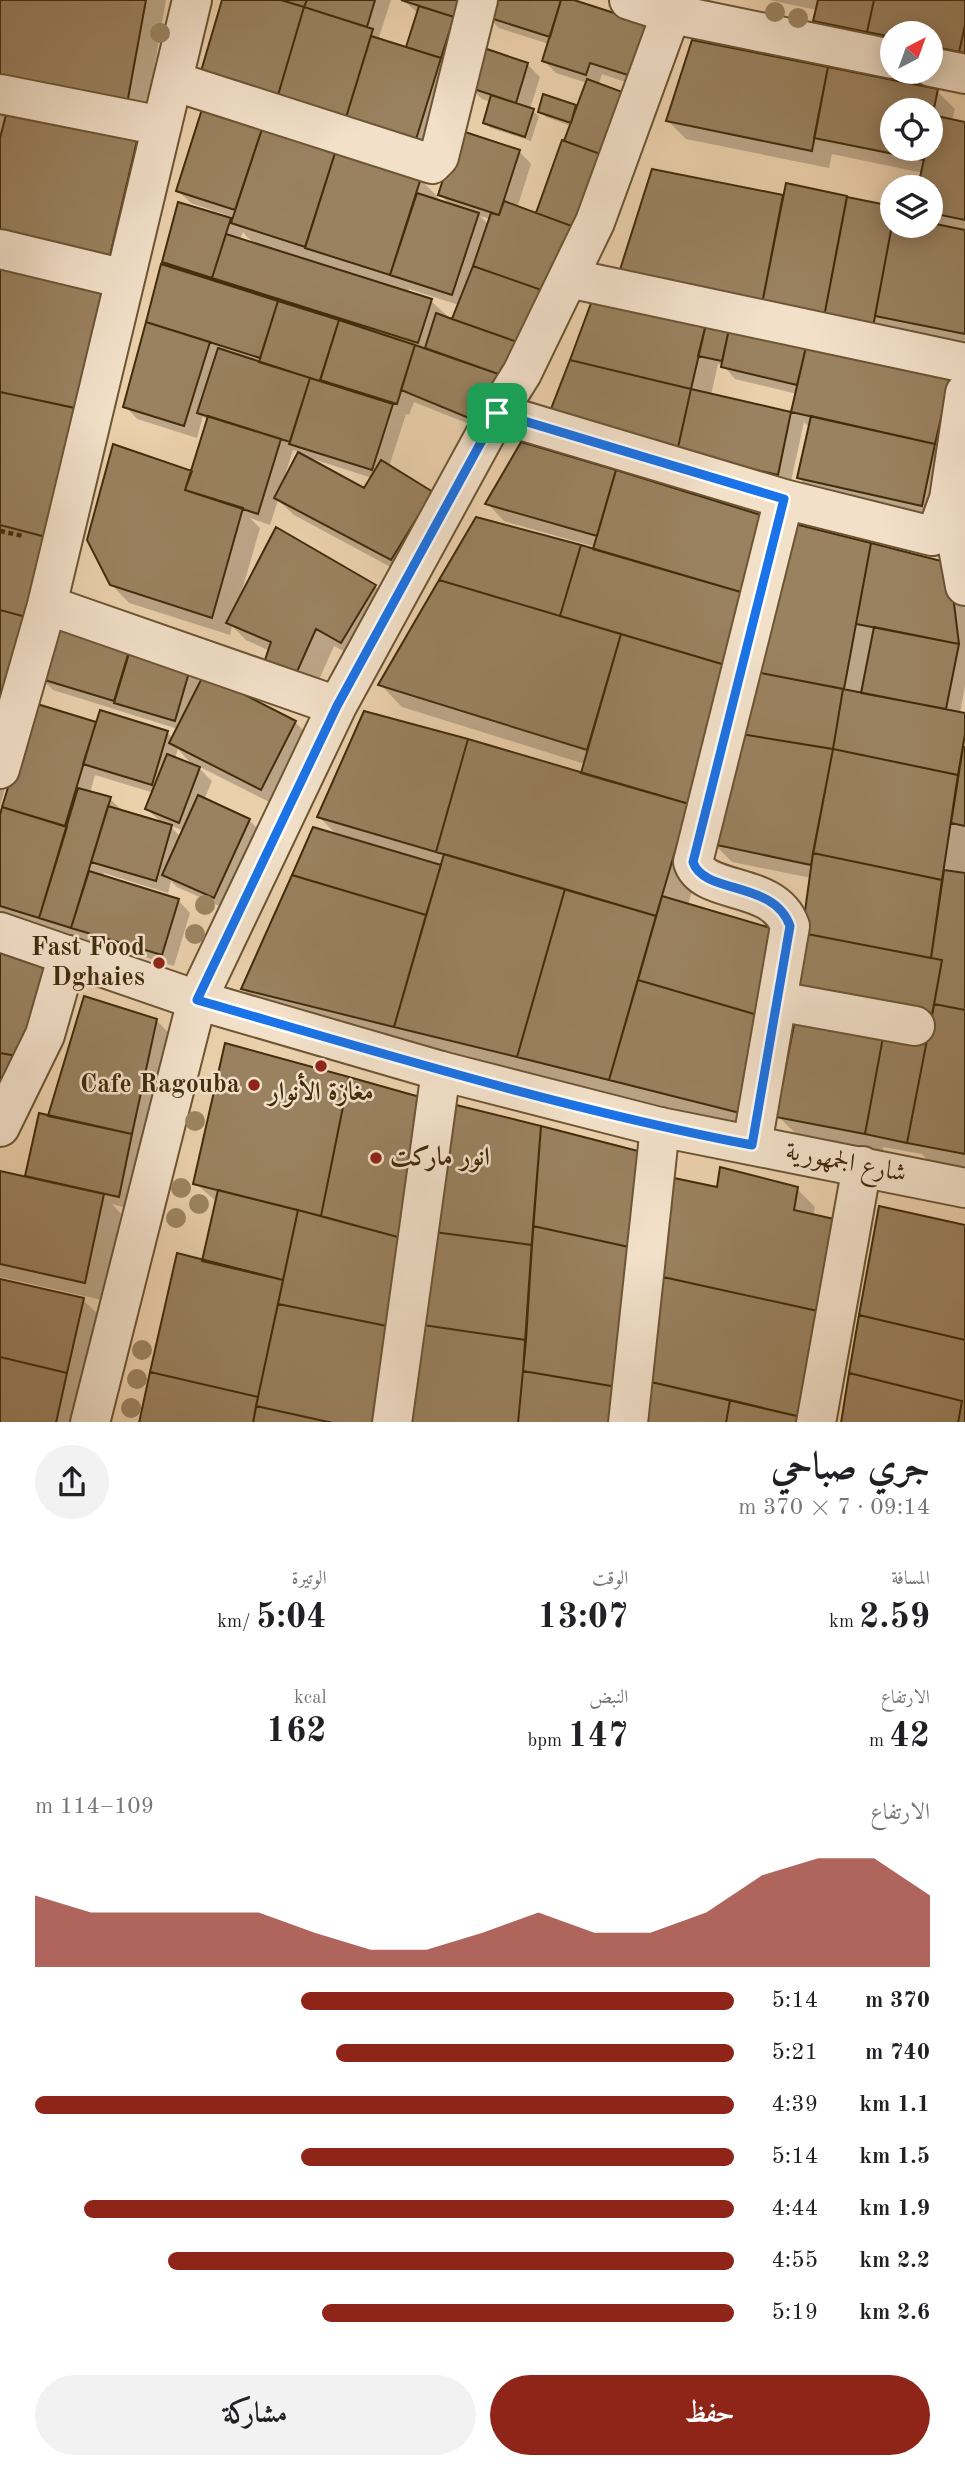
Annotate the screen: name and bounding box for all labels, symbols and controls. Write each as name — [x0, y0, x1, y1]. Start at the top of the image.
north arrow — [880, 21, 943, 84]
map controls — [880, 21, 943, 238]
button: locate — [880, 98, 943, 161]
button: layers — [880, 175, 943, 238]
pin — [467, 383, 527, 443]
icon: arrive — [478, 394, 516, 432]
place label: Fast Food Dghaies — [31, 935, 145, 991]
marker: Fast Food Dghaies — [151, 955, 167, 971]
marker: مغازة الأنوار — [313, 1058, 329, 1074]
place label: Cafe Ragouba — [80, 1072, 240, 1098]
place label: مغازة الأنوار — [265, 1072, 374, 1108]
marker: Cafe Ragouba — [246, 1077, 262, 1093]
street label: شارع الجمهورية — [782, 1139, 909, 1194]
place label: انور ماركت — [390, 1144, 490, 1173]
marker: انور ماركت — [368, 1150, 384, 1166]
button: share — [35, 1445, 109, 1519]
text: جري صباحي — [771, 1449, 930, 1487]
text: 09:14 · 7 × 370 m — [738, 1496, 930, 1519]
text: الوتيرة — [292, 1570, 327, 1589]
text: الوقت — [592, 1570, 628, 1589]
text: المسافة — [891, 1570, 930, 1589]
text: 5:04 — [256, 1600, 327, 1635]
text: 13:07 — [537, 1600, 628, 1635]
text: 2.59 — [859, 1600, 930, 1635]
text: /km — [217, 1613, 256, 1632]
text: km — [829, 1613, 859, 1632]
text: kcal — [294, 1689, 327, 1708]
text: النبض — [589, 1689, 628, 1708]
text: الارتفاع — [881, 1689, 930, 1708]
text: 162 — [266, 1714, 327, 1749]
text: 147 — [567, 1719, 628, 1754]
text: 42 — [889, 1719, 930, 1754]
text: bpm — [527, 1732, 567, 1751]
text: m — [869, 1732, 889, 1751]
text: 109–114 m — [35, 1795, 154, 1818]
text: الارتفاع — [870, 1801, 930, 1824]
text: 5:14 — [772, 1989, 818, 2012]
text: 370 m — [865, 1989, 930, 2012]
text: 5:21 — [772, 2041, 818, 2064]
text: 740 m — [865, 2041, 930, 2064]
text: 4:39 — [772, 2093, 818, 2116]
text: 1.1 km — [859, 2093, 930, 2116]
text: 5:14 — [772, 2145, 818, 2168]
text: 1.5 km — [859, 2145, 930, 2168]
text: 4:44 — [772, 2197, 818, 2220]
text: 1.9 km — [859, 2197, 930, 2220]
text: 4:55 — [772, 2249, 818, 2272]
text: 2.2 km — [859, 2249, 930, 2272]
text: 5:19 — [772, 2301, 818, 2324]
text: 2.6 km — [859, 2301, 930, 2324]
button: مشاركة — [35, 2375, 476, 2455]
button: حفظ — [490, 2375, 930, 2455]

